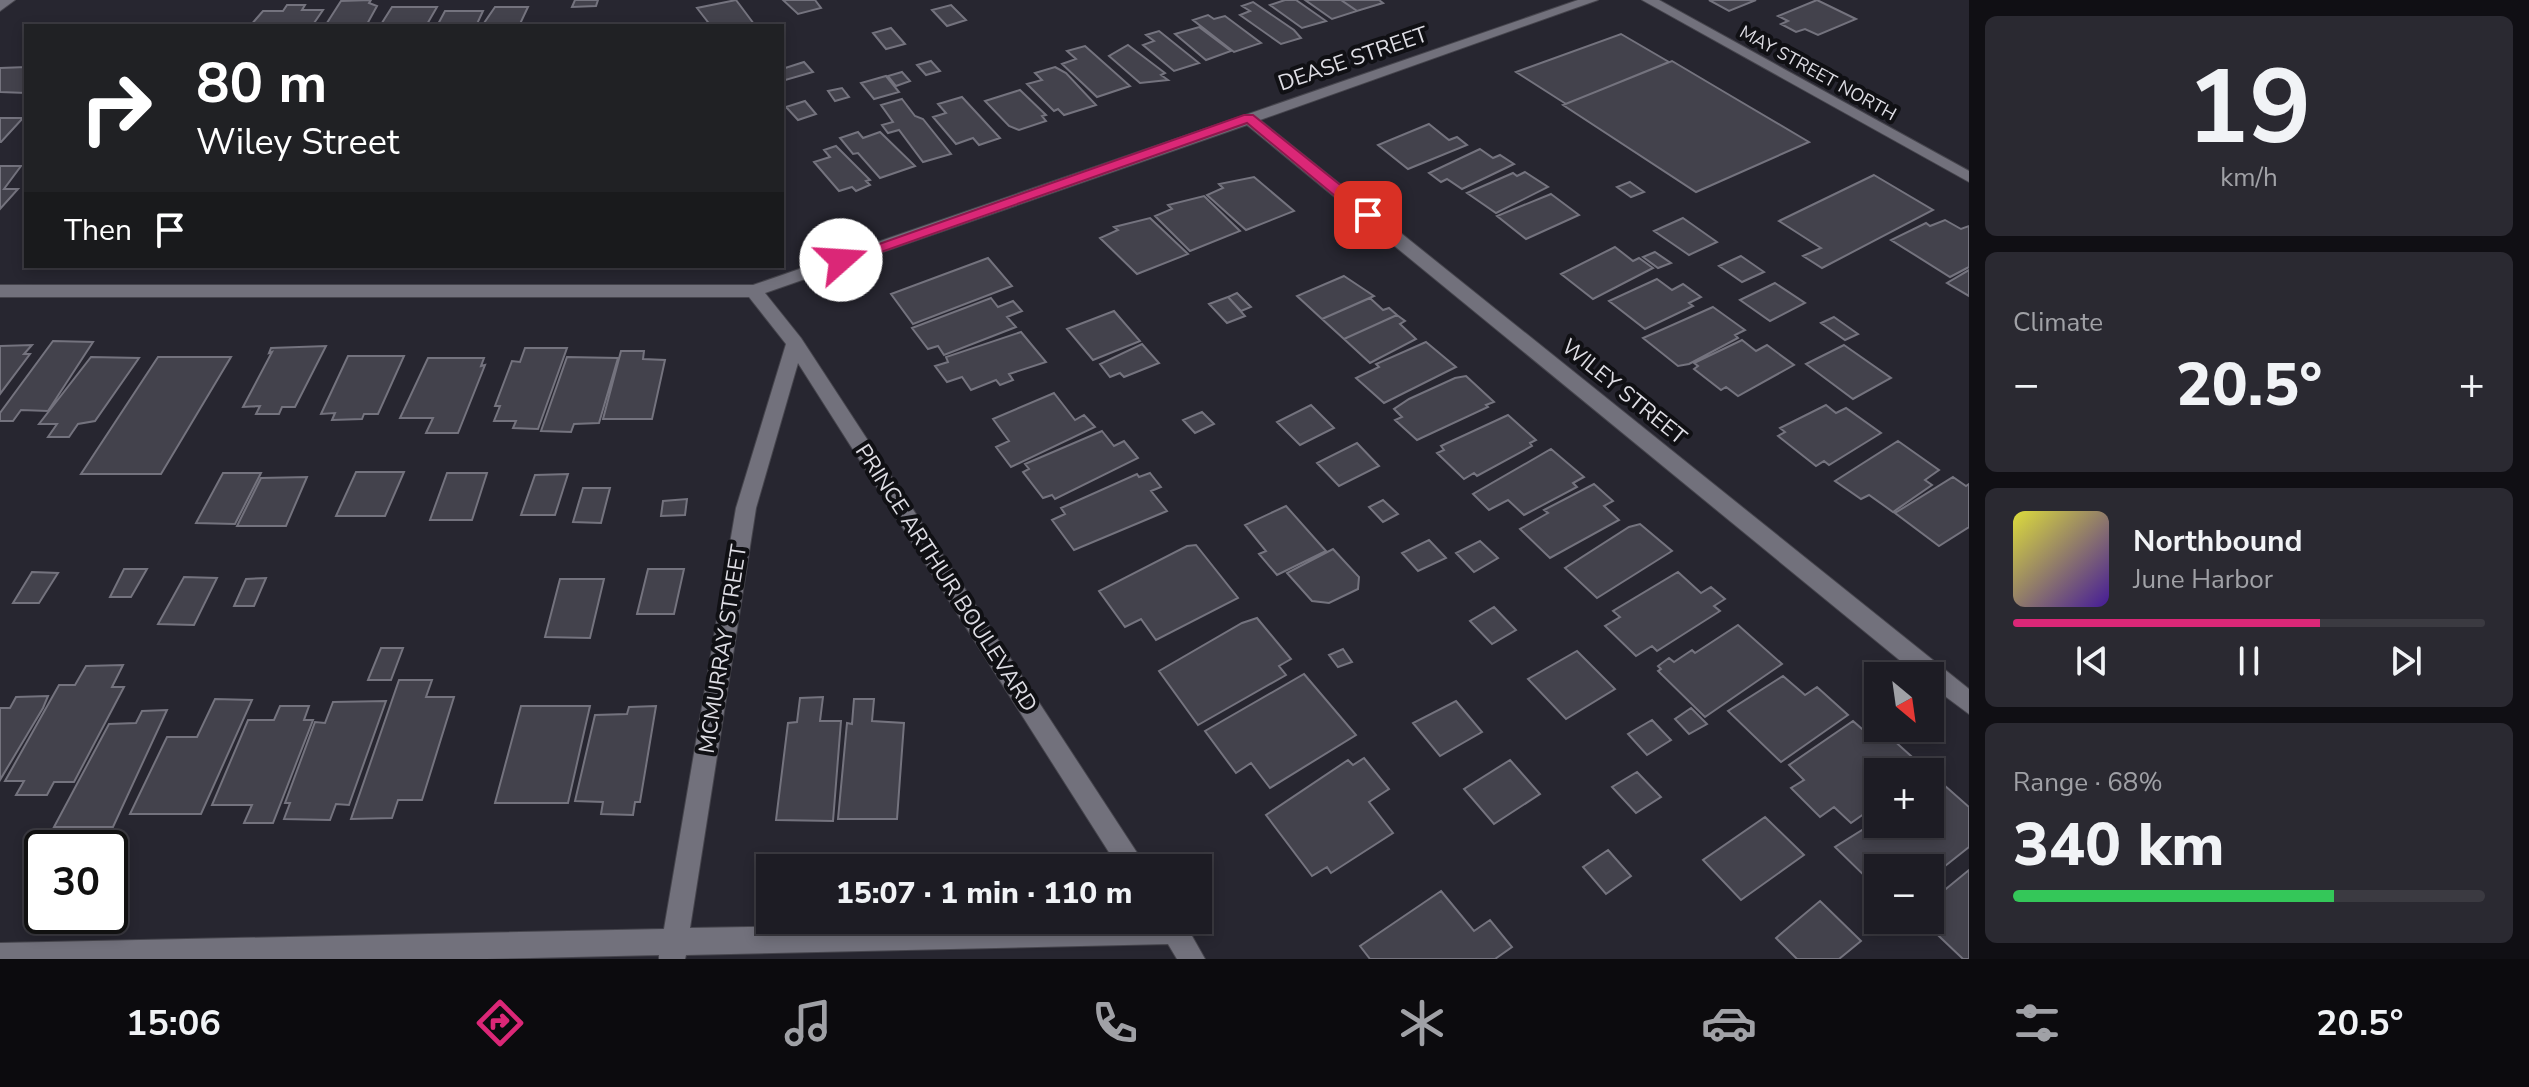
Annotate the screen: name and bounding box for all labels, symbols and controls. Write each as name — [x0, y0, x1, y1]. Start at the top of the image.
street label: DEASE STREET — [1274, 19, 1433, 99]
street label: MAY STREET NORTH — [1735, 20, 1901, 126]
text: 19 — [2187, 37, 2311, 179]
text: 80 m — [196, 45, 327, 122]
icon: right — [64, 56, 168, 160]
text: Wiley Street — [196, 118, 399, 167]
text: km/h — [2220, 160, 2278, 195]
pin — [1334, 181, 1402, 249]
icon: arrive — [1346, 193, 1390, 237]
icon: arrive — [148, 208, 192, 252]
text: Then — [64, 210, 132, 251]
position arrow — [799, 218, 883, 302]
text: Climate — [2013, 305, 2103, 340]
street label: WILEY STREET — [1555, 332, 1693, 452]
text: 20.5° — [2176, 344, 2322, 426]
text: − — [2013, 355, 2039, 415]
text: + — [2459, 355, 2485, 415]
street label: PRINCE ARTHUR BOULEVARD — [848, 438, 1044, 718]
text: Northbound — [2133, 521, 2303, 562]
street label: MCMURRAY STREET — [692, 542, 754, 755]
text: June Harbor — [2133, 562, 2273, 597]
icon: previous — [2070, 639, 2114, 683]
icon: pause — [2227, 639, 2271, 683]
icon: next — [2384, 639, 2428, 683]
north arrow — [1864, 662, 1944, 742]
map controls — [1864, 662, 1944, 934]
button: + — [1864, 758, 1944, 838]
text: Range · 68% — [2013, 765, 2163, 800]
text: 340 km — [2013, 804, 2225, 886]
speed limit sign: 30 — [24, 830, 128, 934]
button: − — [1864, 854, 1944, 934]
text: 15:07 · 1 min · 110 m — [836, 873, 1132, 914]
icon: directions — [472, 995, 528, 1051]
icon: music — [780, 995, 836, 1051]
icon: phone — [1087, 995, 1143, 1051]
icon: climate — [1394, 995, 1450, 1051]
icon: car — [1701, 995, 1757, 1051]
icon: filters — [2009, 995, 2065, 1051]
text: 15:06 — [126, 999, 221, 1048]
text: 20.5° — [2316, 999, 2403, 1048]

